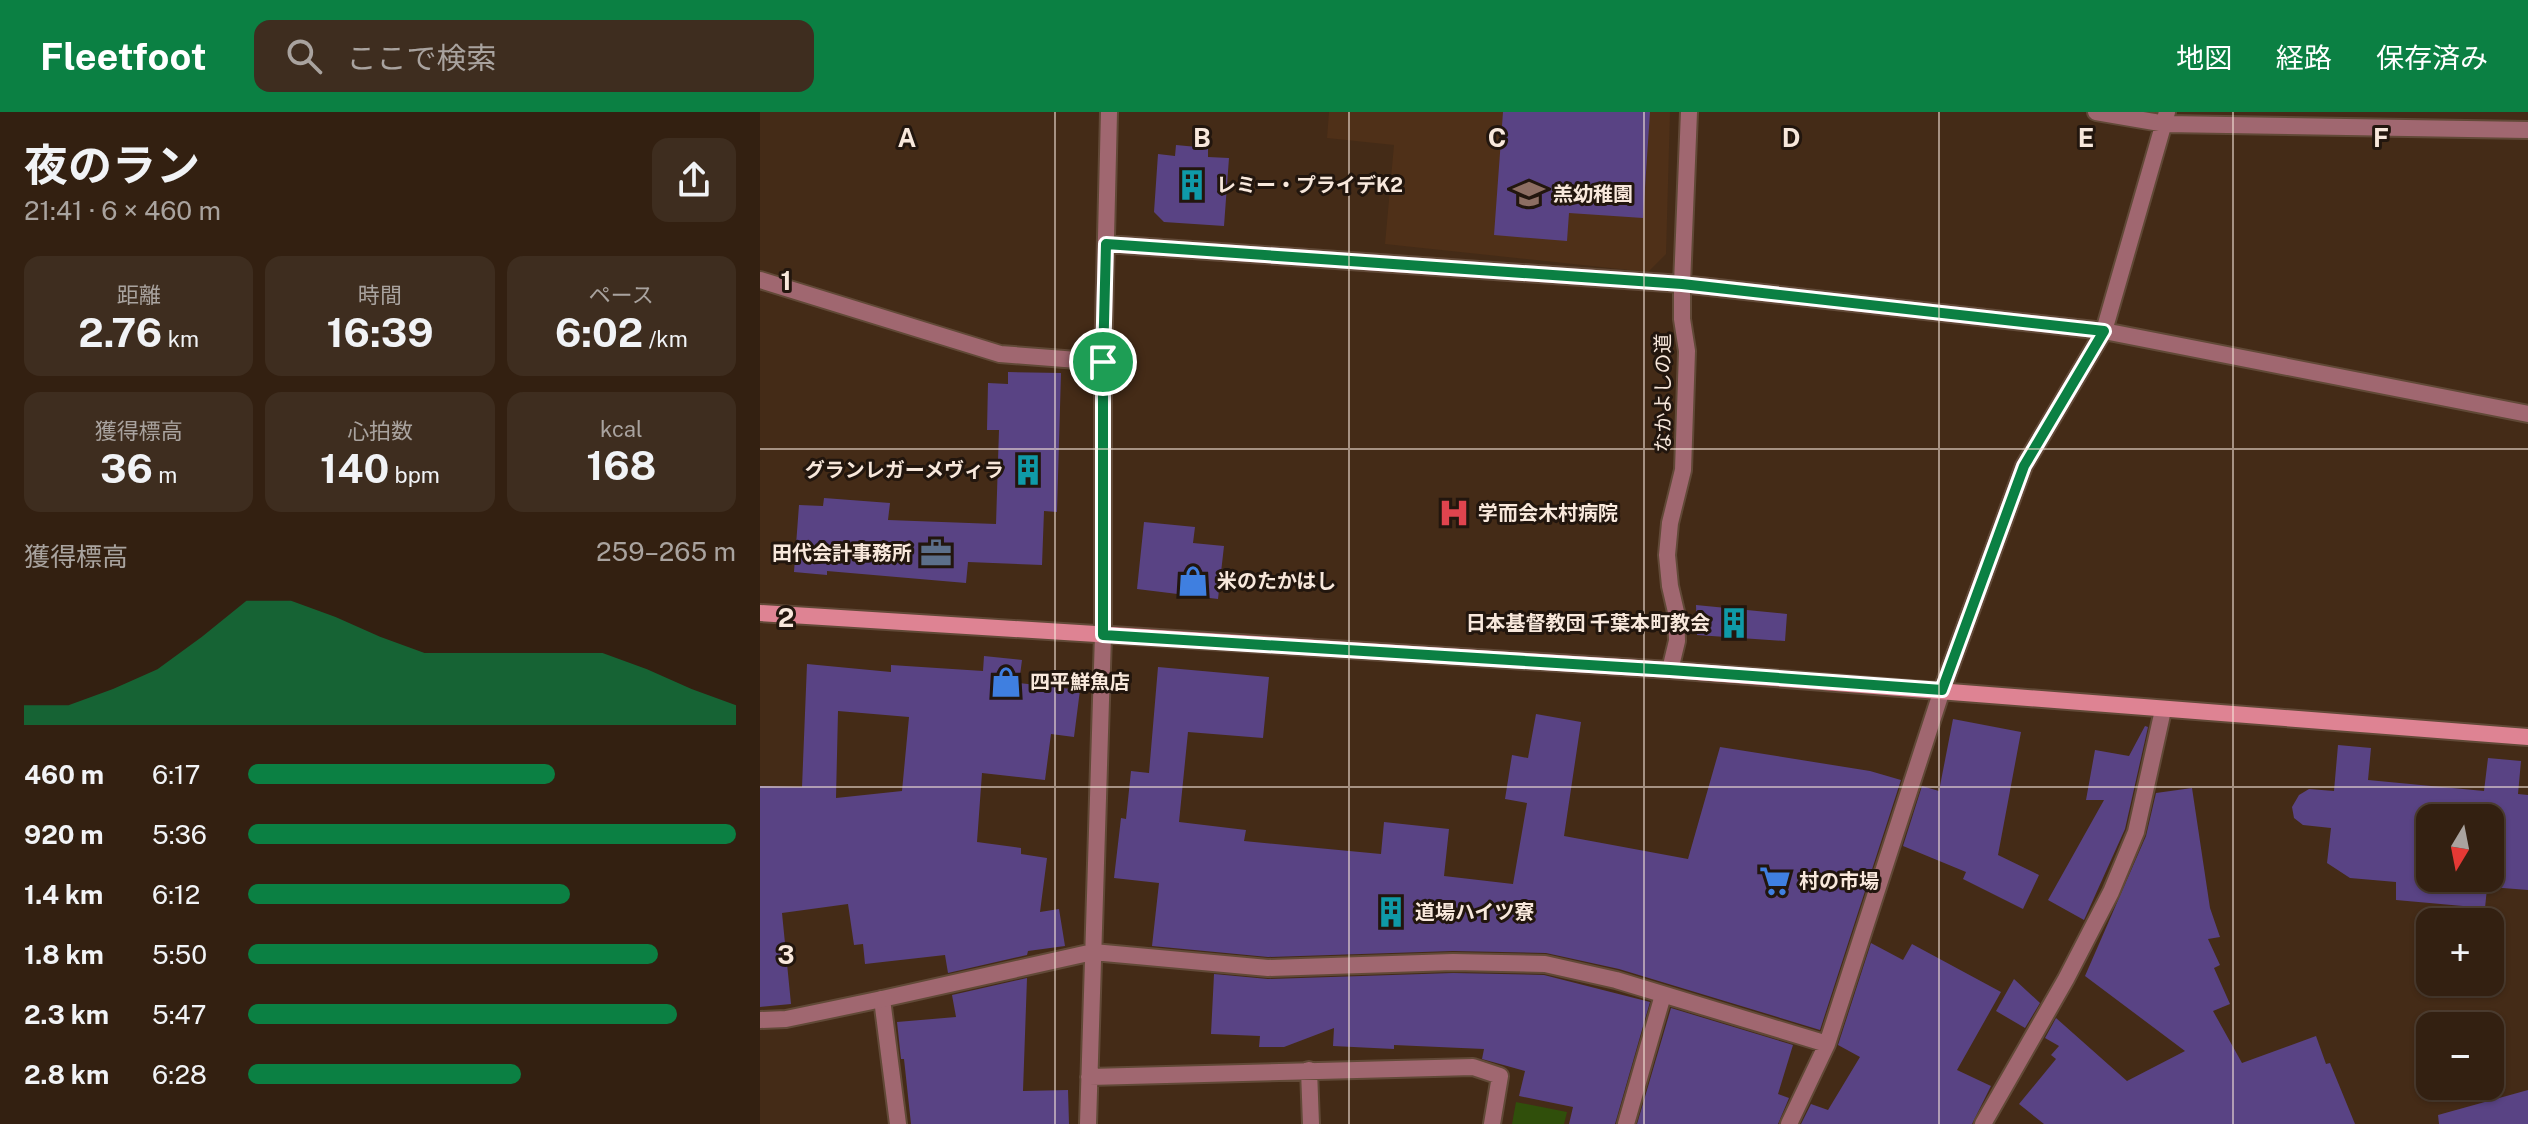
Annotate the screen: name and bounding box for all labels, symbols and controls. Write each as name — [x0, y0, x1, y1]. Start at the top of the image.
search box — [254, 20, 814, 92]
text: Fleetfoot — [40, 34, 206, 79]
icon: search — [282, 34, 326, 78]
text: ここで検索 — [346, 40, 496, 76]
text: 地図 — [2176, 41, 2232, 74]
text: 経路 — [2276, 41, 2332, 74]
text: 保存済み — [2376, 41, 2488, 74]
text: A — [898, 122, 917, 153]
text: B — [1193, 122, 1211, 153]
text: C — [1488, 122, 1506, 153]
text: D — [1782, 122, 1800, 153]
text: E — [2078, 122, 2094, 153]
text: F — [2373, 122, 2389, 153]
button: share — [652, 138, 736, 222]
text: 夜のラン — [24, 139, 200, 191]
building icon: レミー・プライデK2 — [1175, 168, 1209, 202]
place label: レミー・プライデK2 — [1216, 173, 1403, 197]
school or university icon: 羔幼稚園 — [1512, 177, 1546, 211]
place label: 羔幼稚園 — [1553, 182, 1633, 206]
text: 21:41 · 6 × 460 m — [24, 195, 221, 226]
text: 1 — [780, 265, 792, 296]
text: 距離 — [117, 282, 161, 308]
text: 時間 — [358, 282, 402, 308]
text: ペース — [589, 282, 654, 308]
text: 2.76 — [78, 309, 162, 356]
text: 16:39 — [326, 309, 434, 356]
text: 6:02 — [555, 309, 643, 356]
text: km — [162, 326, 199, 352]
text: /km — [643, 326, 688, 352]
pin — [1069, 328, 1137, 396]
street label: なかよしの道 — [1651, 334, 1675, 453]
icon: arrive — [1081, 340, 1125, 384]
text: kcal — [600, 416, 643, 442]
text: 獲得標高 — [95, 418, 183, 444]
text: 心拍数 — [347, 418, 413, 444]
text: 168 — [586, 442, 656, 489]
text: 36 — [100, 445, 153, 492]
text: 140 — [320, 445, 389, 492]
building icon: グランレガーメヴィラ — [1011, 453, 1045, 487]
place label: グランレガーメヴィラ — [805, 458, 1004, 482]
text: m — [153, 462, 177, 488]
text: bpm — [389, 462, 440, 488]
hospital icon: 学而会木村病院 — [1437, 496, 1471, 530]
place label: 学而会木村病院 — [1478, 501, 1618, 525]
text: 259–265 m — [596, 536, 736, 567]
office icon: 田代会計事務所 — [919, 536, 953, 570]
text: 獲得標高 — [24, 541, 128, 572]
place label: 田代会計事務所 — [772, 541, 912, 565]
shop icon: 米のたかはし — [1176, 564, 1210, 598]
place label: 米のたかはし — [1217, 569, 1336, 593]
text: 2 — [778, 602, 794, 633]
building icon: 日本基督教団 千葉本町教会 — [1717, 606, 1751, 640]
place label: 日本基督教団 千葉本町教会 — [1465, 611, 1710, 635]
shop icon: 四平鮮魚店 — [989, 665, 1023, 699]
place label: 四平鮮魚店 — [1030, 670, 1130, 694]
text: 460 m — [24, 759, 104, 790]
text: 6:17 — [152, 759, 200, 790]
north arrow — [2416, 804, 2504, 892]
map controls — [2416, 804, 2504, 1100]
text: 920 m — [24, 819, 104, 850]
text: 5:36 — [152, 819, 207, 850]
supermarket icon: 村の市場 — [1758, 864, 1792, 898]
place label: 村の市場 — [1799, 869, 1879, 893]
text: 1.4 km — [24, 879, 103, 910]
text: 6:12 — [152, 879, 200, 910]
building icon: 道場ハイツ寮 — [1374, 895, 1408, 929]
place label: 道場ハイツ寮 — [1415, 900, 1535, 924]
button: + — [2416, 908, 2504, 996]
text: 1.8 km — [24, 939, 104, 970]
text: 5:50 — [152, 939, 207, 970]
text: 3 — [777, 939, 795, 970]
text: 2.3 km — [24, 999, 109, 1030]
text: 5:47 — [152, 999, 206, 1030]
button: − — [2416, 1012, 2504, 1100]
text: 2.8 km — [24, 1059, 109, 1090]
text: 6:28 — [152, 1059, 207, 1090]

